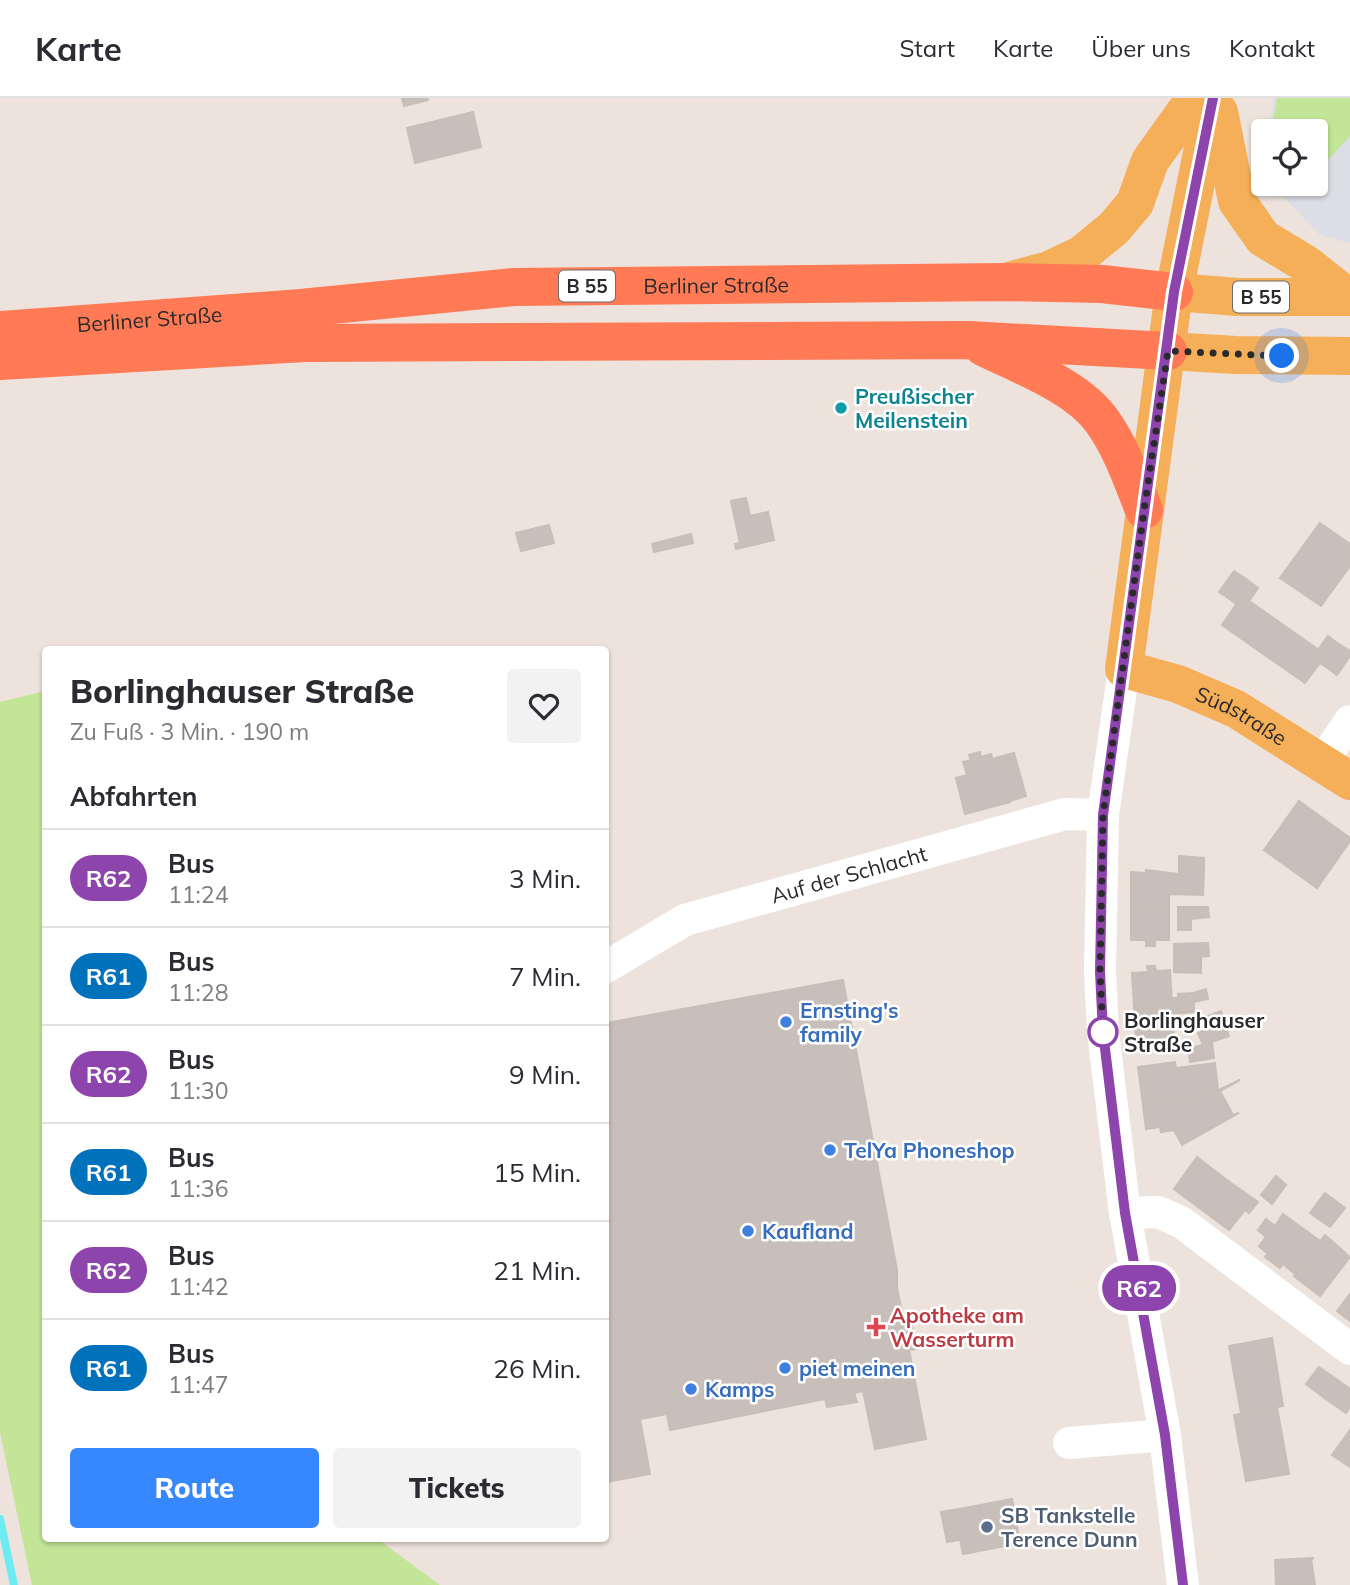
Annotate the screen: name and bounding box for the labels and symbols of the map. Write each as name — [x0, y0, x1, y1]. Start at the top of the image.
road number: B 55 — [559, 270, 615, 302]
street label: Berliner Straße — [643, 271, 789, 299]
road number: B 55 — [1233, 281, 1289, 312]
street label: Berliner Straße — [76, 301, 223, 337]
your location — [1264, 338, 1299, 373]
place label: Preußischer Meilenstein — [855, 383, 975, 433]
marker: Preußischer Meilenstein — [833, 400, 849, 416]
street label: Südstraße — [1192, 680, 1292, 751]
street label: Auf der Schlacht — [768, 840, 930, 908]
place label: Ernsting's family — [800, 997, 899, 1047]
place label: Borlinghauser Straße — [1124, 1007, 1265, 1057]
marker: Ernsting's family — [778, 1014, 794, 1030]
marker: Borlinghauser Straße — [1088, 1017, 1118, 1047]
place label: TelYa Phoneshop — [844, 1137, 1015, 1163]
marker: TelYa Phoneshop — [822, 1142, 838, 1158]
place label: Kaufland — [762, 1218, 853, 1244]
marker: Kaufland — [740, 1223, 756, 1239]
line badge: R62 — [1099, 1265, 1179, 1311]
place label: Apotheke am Wasserturm — [890, 1302, 1024, 1352]
marker: Apotheke am Wasserturm — [868, 1319, 884, 1335]
place label: piet meinen — [799, 1355, 915, 1381]
marker: piet meinen — [777, 1360, 793, 1376]
place label: Kamps — [705, 1376, 774, 1402]
marker: Kamps — [683, 1381, 699, 1397]
place label: SB Tankstelle Terence Dunn — [1001, 1502, 1138, 1552]
marker: SB Tankstelle Terence Dunn — [979, 1519, 995, 1535]

